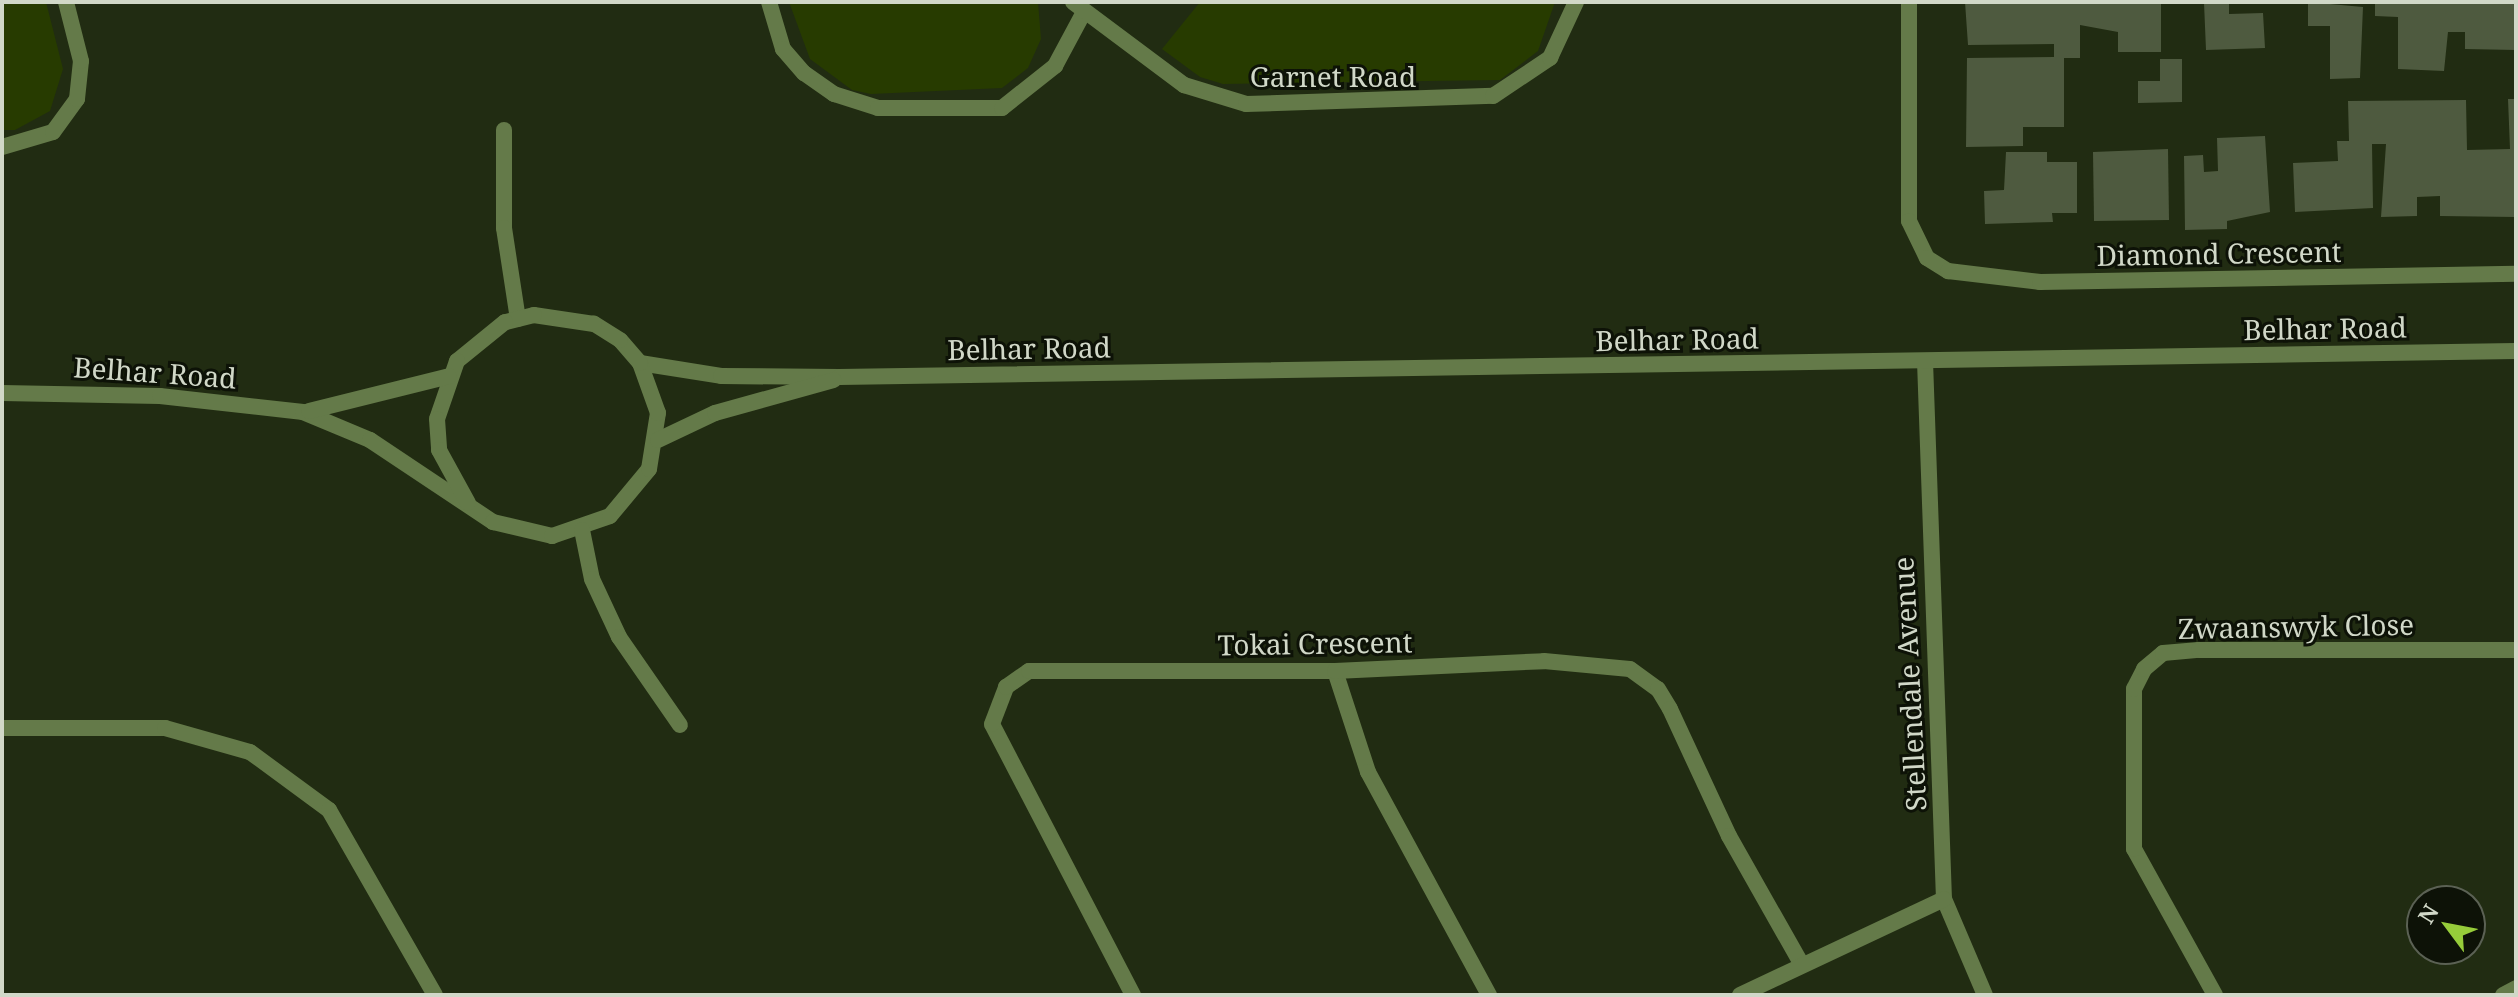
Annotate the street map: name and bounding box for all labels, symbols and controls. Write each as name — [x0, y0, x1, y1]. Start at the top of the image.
street label: Garnet Road — [1250, 59, 1416, 93]
street label: Diamond Crescent — [2096, 234, 2342, 272]
street label: Belhar Road — [2243, 310, 2407, 346]
street label: Belhar Road — [1595, 321, 1759, 357]
street label: Belhar Road — [947, 330, 1111, 366]
street label: Belhar Road — [72, 350, 238, 394]
street label: Stellendale Avenue — [1886, 556, 1932, 812]
street label: Zwaanswyk Close — [2178, 607, 2414, 645]
street label: Tokai Crescent — [1217, 625, 1413, 661]
north arrow — [2406, 885, 2486, 965]
text: N — [2410, 898, 2445, 929]

